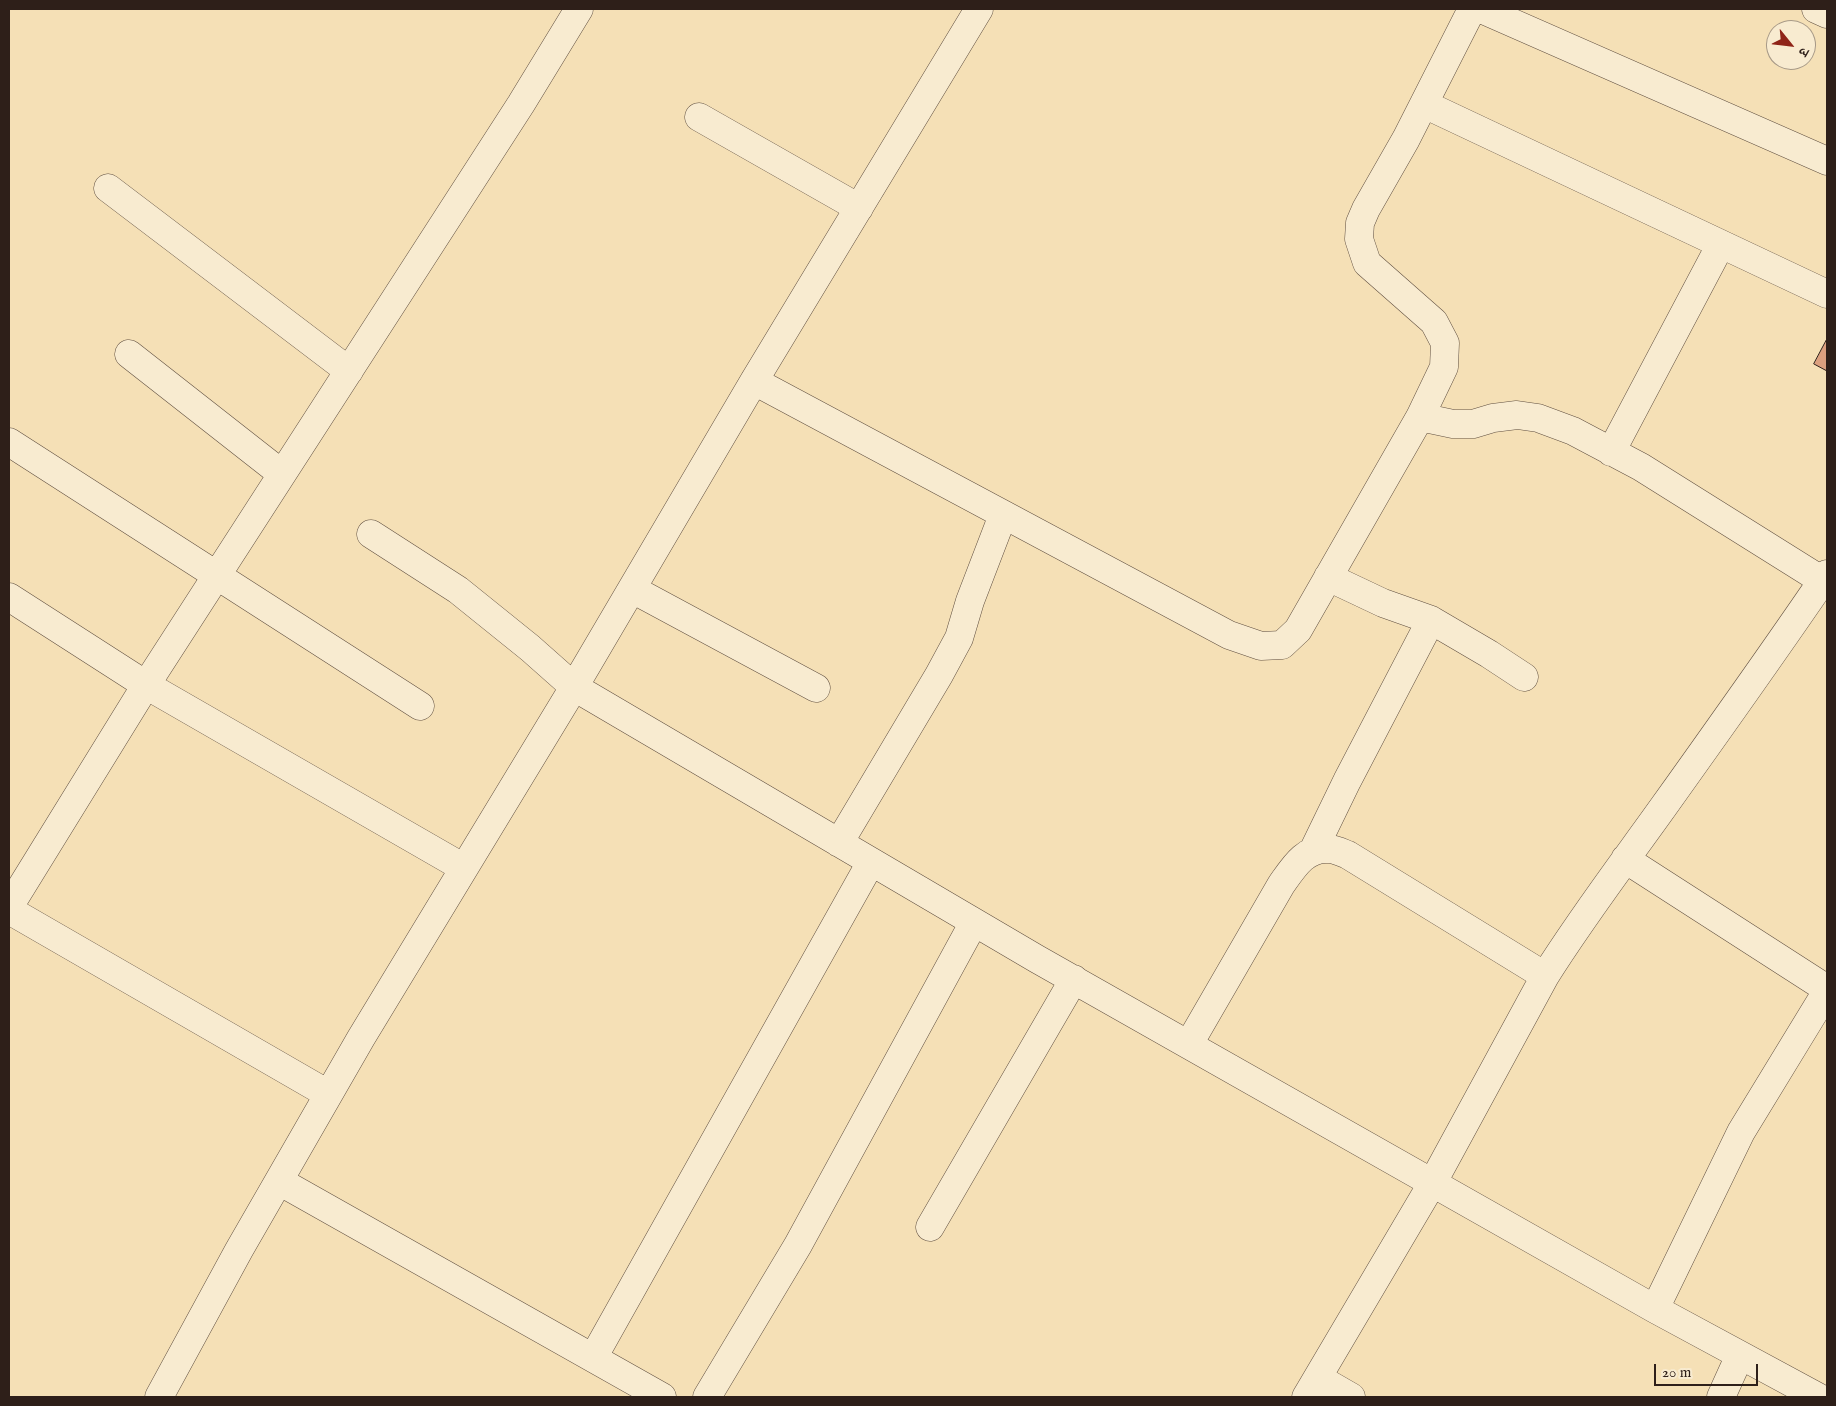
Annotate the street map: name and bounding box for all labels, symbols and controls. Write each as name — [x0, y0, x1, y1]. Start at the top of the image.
north arrow — [1766, 20, 1816, 70]
text: उ — [1794, 44, 1813, 59]
scale bar — [1656, 1354, 1760, 1386]
text: 20 m — [1662, 1363, 1691, 1382]

